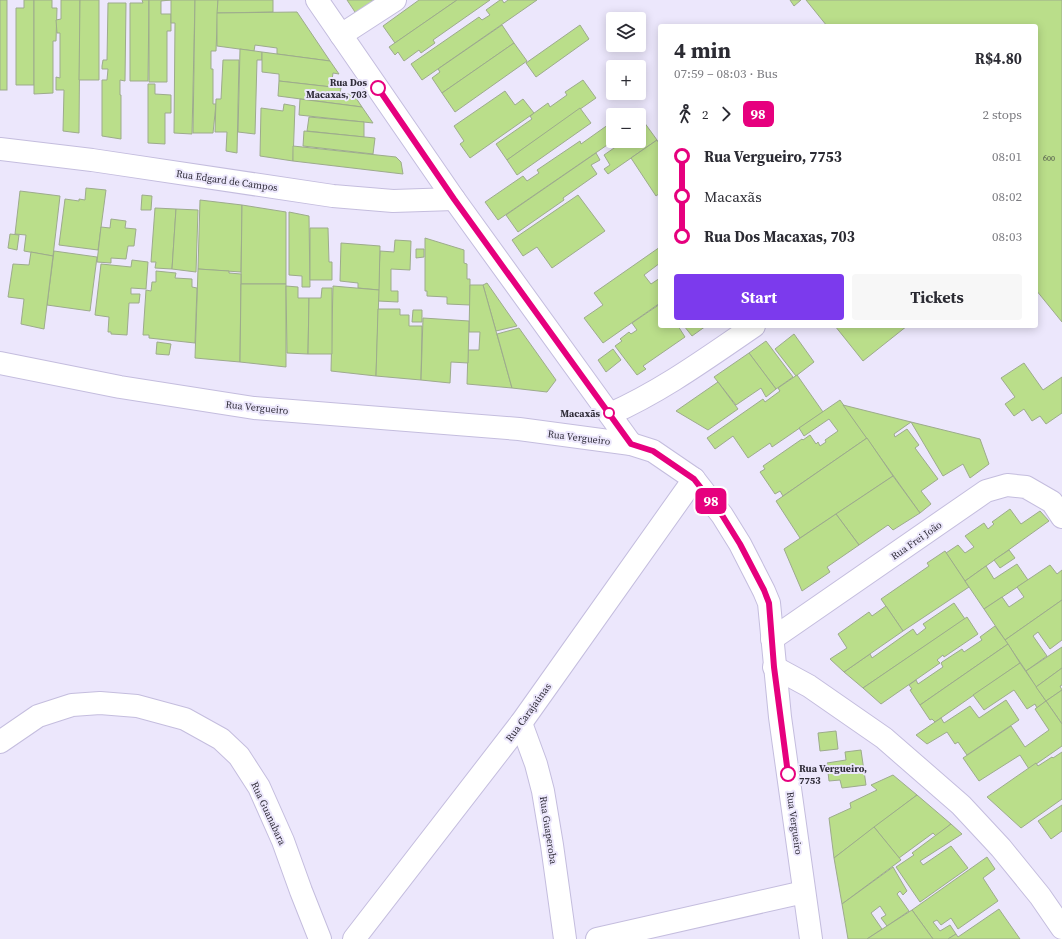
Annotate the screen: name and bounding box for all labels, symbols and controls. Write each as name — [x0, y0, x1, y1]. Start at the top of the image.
map controls — [606, 12, 646, 148]
button: layers — [606, 12, 646, 52]
text: 4 min — [674, 35, 731, 65]
text: R$4.80 — [975, 48, 1022, 69]
button: + — [606, 60, 646, 100]
text: 07:59 – 08:03 · Bus — [674, 65, 778, 82]
place label: Rua Dos Macaxas, 703 — [306, 76, 368, 101]
marker: Rua Dos Macaxas, 703 — [370, 80, 386, 96]
icon: walk — [674, 103, 696, 125]
icon: forward — [715, 103, 737, 125]
text: 98 — [751, 104, 766, 124]
text: 2 — [702, 106, 709, 123]
text: 2 stops — [982, 106, 1022, 123]
button: − — [606, 108, 646, 148]
text: Rua Vergueiro, 7753 — [704, 146, 842, 167]
text: 08:01 — [992, 148, 1022, 165]
house number: 600 — [1043, 153, 1055, 164]
street label: Rua Edgard de Campos — [175, 167, 279, 194]
text: Macaxãs — [704, 186, 762, 207]
text: 08:02 — [992, 188, 1022, 205]
text: Rua Dos Macaxas, 703 — [704, 226, 855, 247]
text: 08:03 — [992, 228, 1022, 245]
button: Start — [674, 274, 844, 320]
button: Tickets — [852, 274, 1022, 320]
street label: Rua Vergueiro — [225, 398, 290, 417]
place label: Macaxãs — [560, 407, 600, 420]
marker: Macaxãs — [603, 407, 615, 419]
street label: Rua Vergueiro — [547, 427, 612, 448]
line badge: 98 — [693, 488, 729, 514]
text: 98 — [703, 491, 719, 511]
street label: Rua Frei João — [888, 518, 945, 563]
street label: Rua Carajaúnas — [503, 680, 554, 744]
place label: Rua Vergueiro, 7753 — [799, 762, 867, 787]
marker: Rua Vergueiro, 7753 — [780, 766, 796, 782]
street label: Rua Guanabara — [248, 779, 289, 848]
street label: Rua Vergueiro — [784, 791, 805, 856]
street label: Rua Guaperoba — [537, 795, 560, 866]

